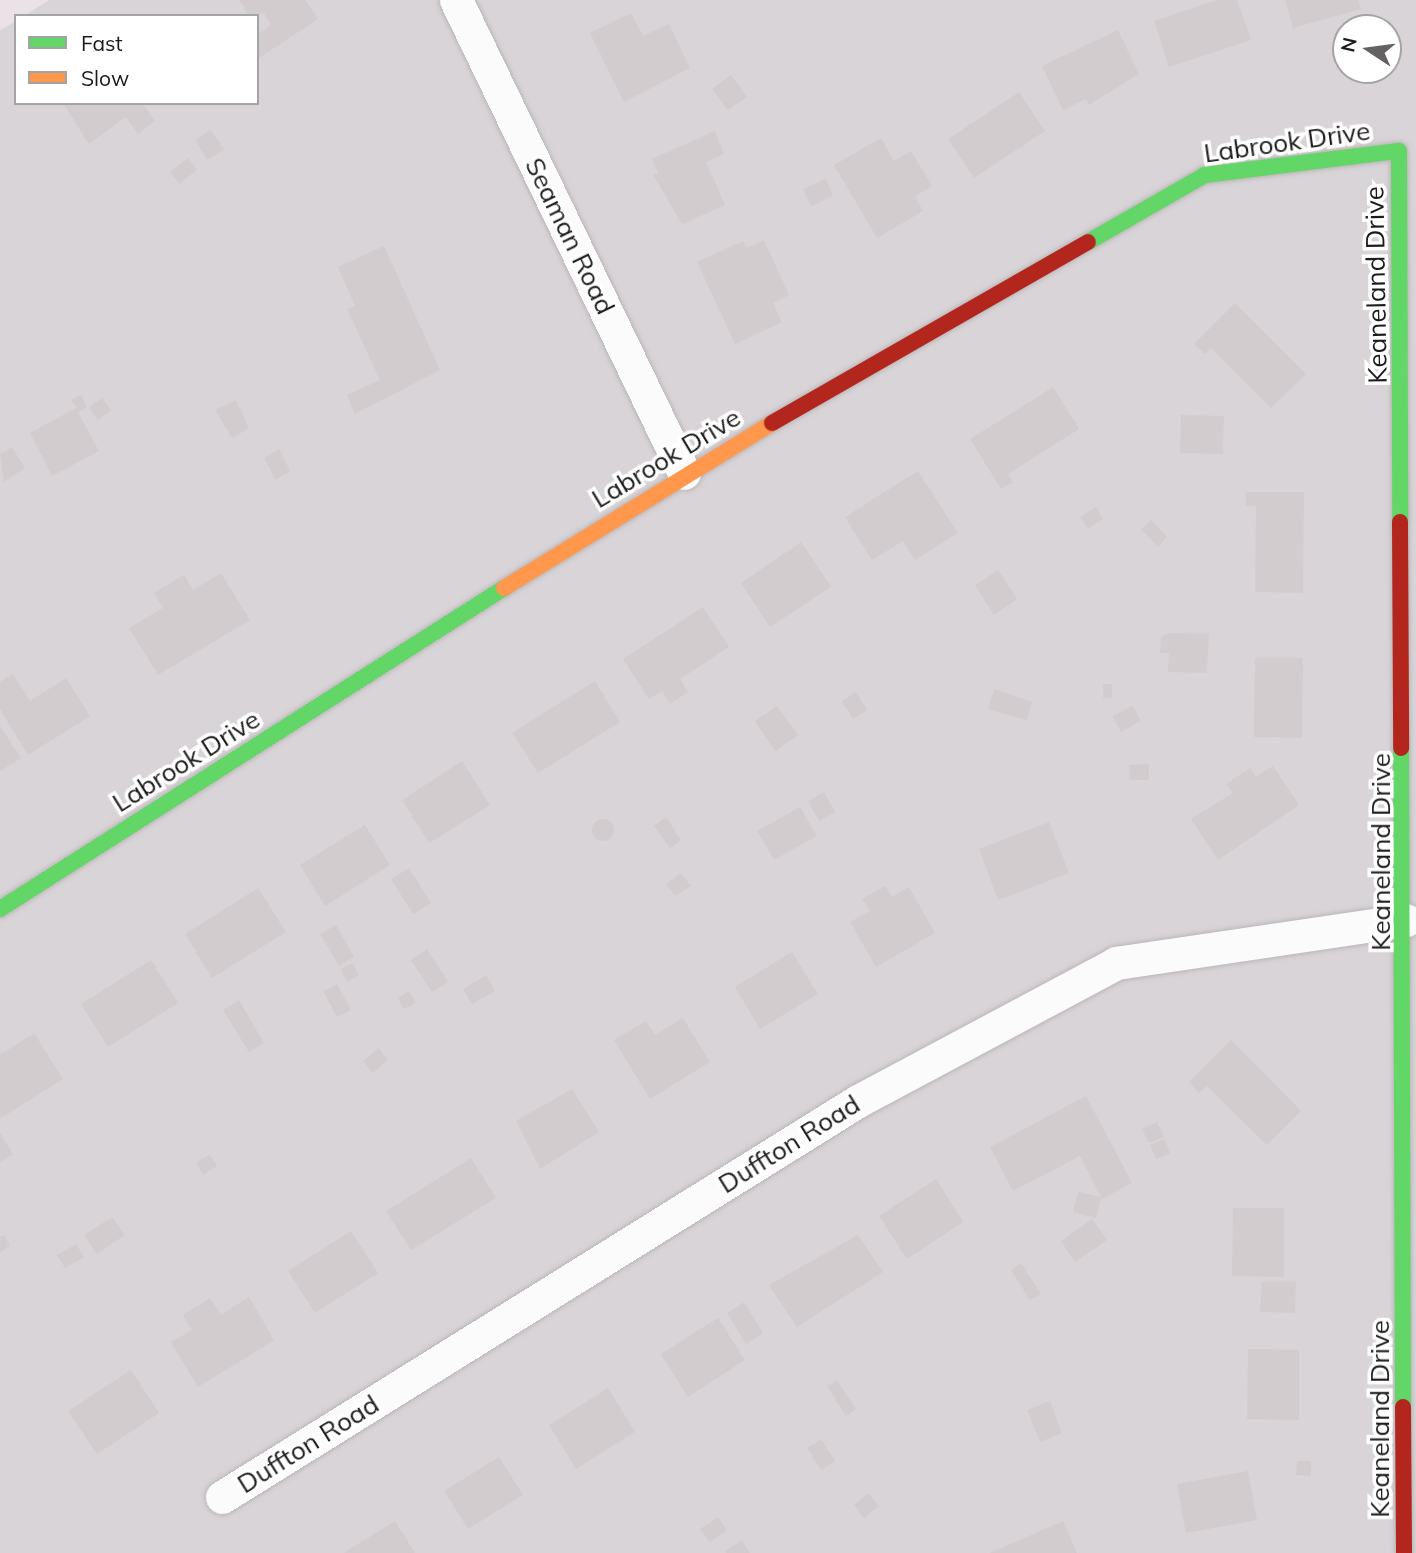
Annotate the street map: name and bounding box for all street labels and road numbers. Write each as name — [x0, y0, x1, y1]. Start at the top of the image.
street label: Labrook Drive — [1202, 115, 1372, 169]
street label: Seaman Road — [519, 153, 621, 319]
street label: Keaneland Drive — [1359, 186, 1393, 384]
street label: Labrook Drive — [586, 402, 746, 514]
street label: Labrook Drive — [107, 703, 265, 819]
street label: Keaneland Drive — [1365, 753, 1397, 951]
street label: Duffton Road — [713, 1088, 865, 1200]
street label: Keaneland Drive — [1364, 1320, 1396, 1518]
street label: Duffton Road — [232, 1388, 384, 1500]

